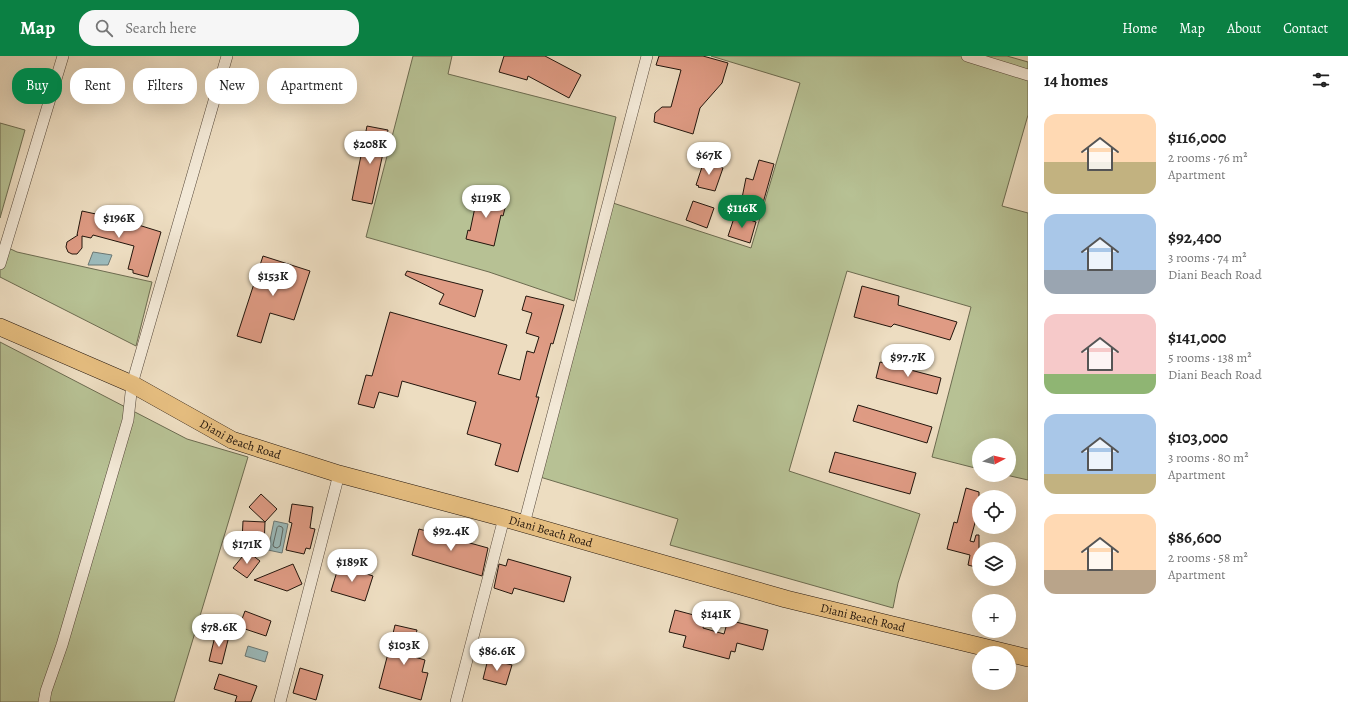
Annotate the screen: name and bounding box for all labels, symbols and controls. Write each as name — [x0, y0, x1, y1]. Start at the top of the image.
search box — [79, 10, 359, 46]
text: Map — [20, 15, 55, 41]
icon: search — [93, 17, 115, 39]
text: Search here — [125, 18, 197, 38]
text: Home — [1122, 19, 1157, 38]
text: Map — [1179, 19, 1205, 38]
text: About — [1227, 19, 1261, 38]
text: Contact — [1283, 19, 1328, 38]
chip: Buy — [12, 68, 62, 104]
chip: Rent — [70, 68, 125, 104]
chip: Filters — [133, 68, 197, 104]
chip: New — [205, 68, 259, 104]
chip: Apartment — [267, 68, 357, 104]
text: 14 homes — [1044, 69, 1108, 92]
icon: filters — [1310, 69, 1332, 91]
text: $116,000 — [1168, 126, 1226, 149]
icon: home — [1076, 130, 1124, 178]
pin: $208K — [342, 131, 398, 165]
text: $208K — [353, 135, 387, 152]
pin: $67K — [685, 142, 733, 176]
text: $67K — [696, 146, 722, 163]
text: 2 rooms · 76 m² — [1168, 149, 1247, 166]
text: Apartment — [1168, 166, 1226, 183]
pin: $119K — [458, 185, 514, 219]
text: $119K — [471, 189, 501, 206]
pin: $116K — [714, 195, 770, 229]
text: $116K — [727, 199, 757, 216]
pin: $196K — [91, 205, 147, 239]
text: $196K — [103, 209, 135, 226]
text: $92,400 — [1168, 226, 1222, 249]
icon: home — [1076, 230, 1124, 278]
text: 3 rooms · 74 m² — [1168, 249, 1247, 266]
pin: $153K — [245, 263, 301, 297]
text: Diani Beach Road — [1168, 266, 1262, 283]
text: $153K — [258, 267, 288, 284]
text: $141,000 — [1168, 326, 1226, 349]
icon: home — [1076, 330, 1124, 378]
pin: $97.7K — [875, 344, 941, 378]
text: $97.7K — [890, 348, 926, 365]
text: 5 rooms · 138 m² — [1168, 349, 1252, 366]
text: Diani Beach Road — [1168, 366, 1262, 383]
street label: Diani Beach Road — [197, 416, 284, 463]
text: $103,000 — [1168, 426, 1228, 449]
icon: home — [1076, 430, 1124, 478]
north arrow — [972, 438, 1016, 482]
map controls — [972, 438, 1016, 690]
text: 3 rooms · 80 m² — [1168, 449, 1248, 466]
text: Apartment — [1168, 466, 1226, 483]
button: locate — [972, 490, 1016, 534]
street label: Diani Beach Road — [507, 512, 595, 551]
pin: $92.4K — [418, 518, 484, 552]
text: $92.4K — [433, 522, 469, 539]
text: $86,600 — [1168, 526, 1222, 549]
icon: home — [1076, 530, 1124, 578]
pin: $171K — [219, 531, 275, 565]
text: $171K — [232, 535, 262, 552]
button: layers — [972, 542, 1016, 586]
pin: $189K — [324, 549, 380, 583]
text: 2 rooms · 58 m² — [1168, 549, 1248, 566]
text: $189K — [336, 553, 368, 570]
text: Apartment — [1168, 566, 1226, 583]
button: + — [972, 594, 1016, 638]
street label: Diani Beach Road — [819, 600, 907, 636]
pin: $141K — [688, 601, 744, 635]
text: $141K — [701, 605, 731, 622]
pin: $78.6K — [186, 614, 252, 648]
text: $78.6K — [201, 618, 237, 635]
pin: $103K — [376, 632, 432, 666]
text: $103K — [388, 636, 420, 653]
pin: $86.6K — [464, 638, 530, 672]
text: $86.6K — [479, 642, 515, 659]
button: − — [972, 646, 1016, 690]

